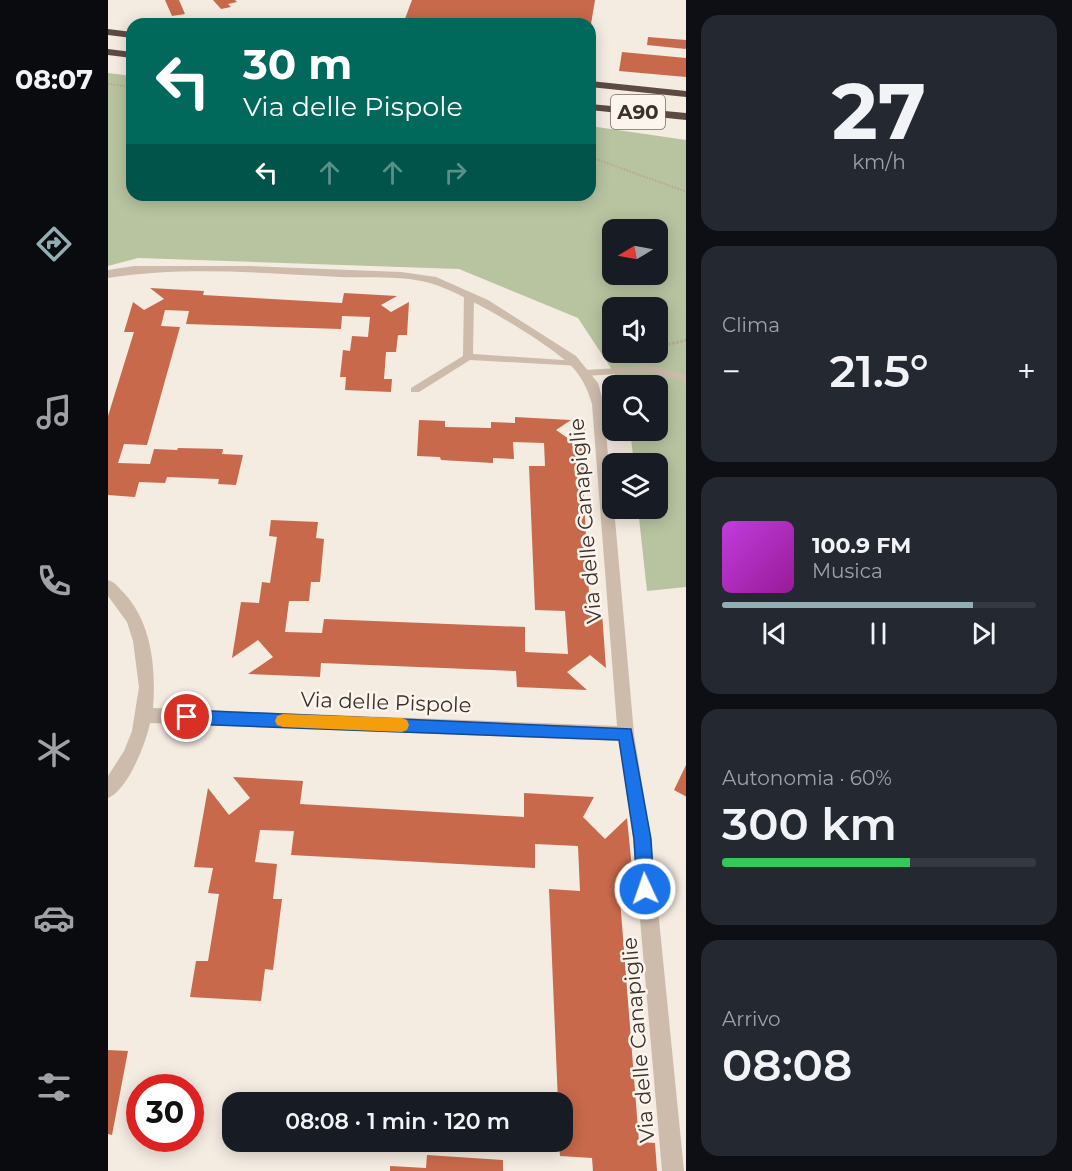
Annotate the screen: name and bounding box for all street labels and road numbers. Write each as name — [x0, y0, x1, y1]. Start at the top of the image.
road number: A90 — [611, 95, 665, 129]
street label: Via delle Canapiglie — [564, 417, 606, 625]
street label: Via delle Pispole — [300, 687, 472, 717]
street label: Via delle Canapiglie — [617, 936, 659, 1144]

